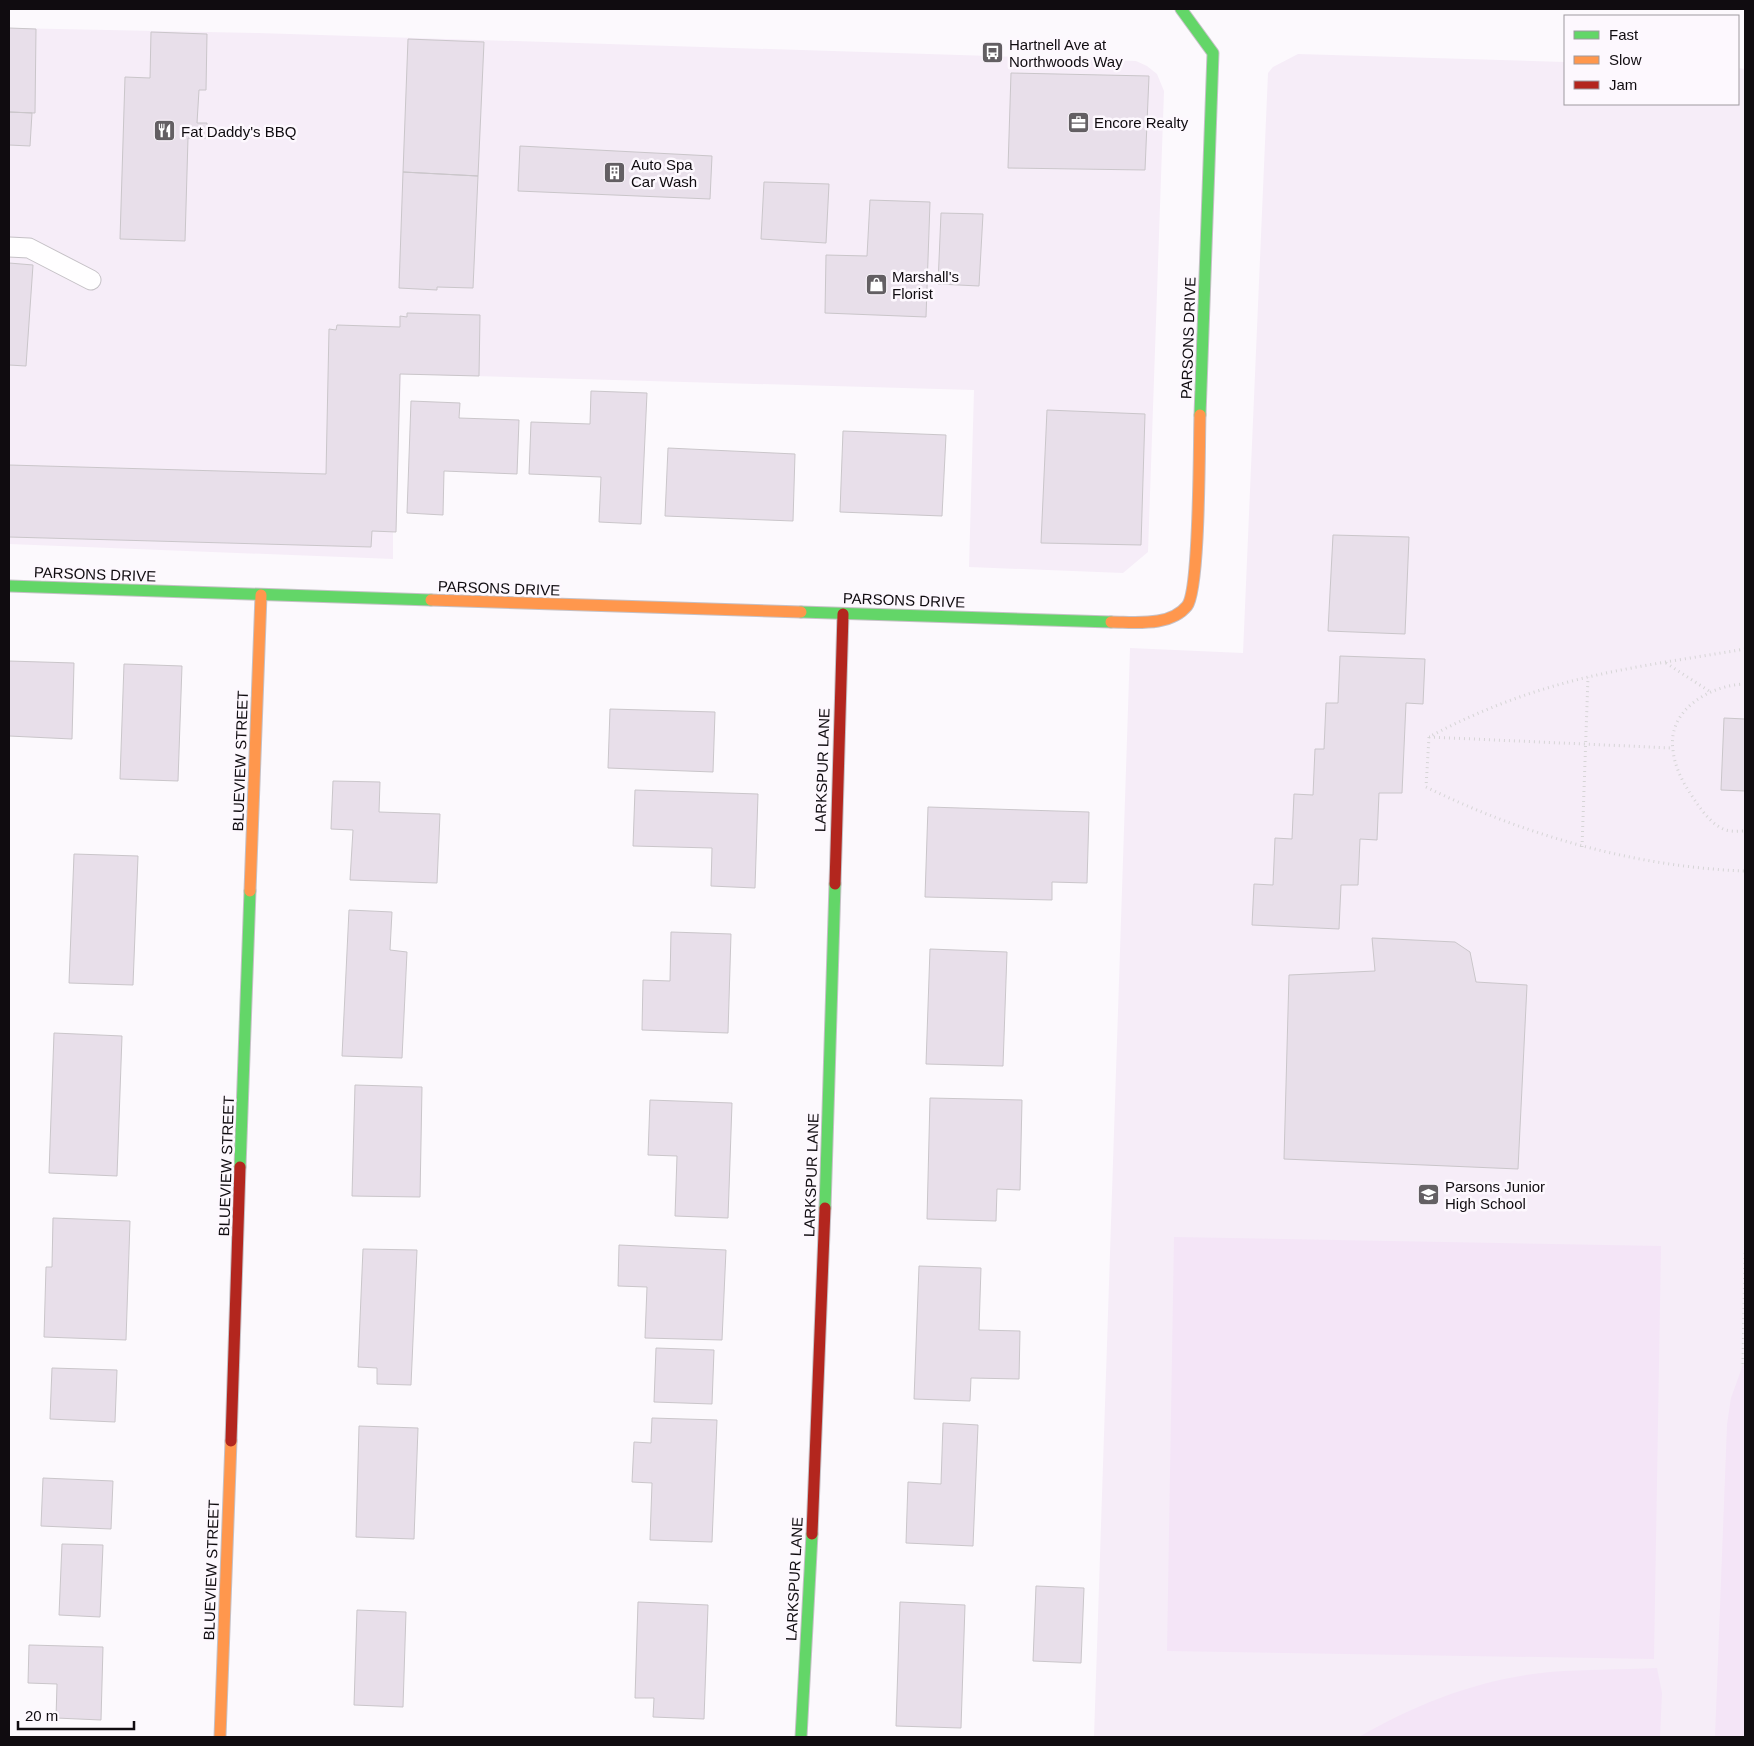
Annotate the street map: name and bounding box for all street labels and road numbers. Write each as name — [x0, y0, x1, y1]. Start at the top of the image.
street label: PARSONS DRIVE — [1177, 277, 1199, 399]
street label: PARSONS DRIVE — [34, 563, 156, 585]
street label: PARSONS DRIVE — [438, 577, 560, 599]
street label: PARSONS DRIVE — [843, 589, 965, 611]
street label: BLUEVIEW STREET — [229, 690, 251, 832]
street label: LARKSPUR LANE — [811, 708, 833, 832]
street label: BLUEVIEW STREET — [215, 1095, 237, 1237]
street label: LARKSPUR LANE — [800, 1113, 822, 1237]
street label: BLUEVIEW STREET — [200, 1499, 222, 1641]
street label: LARKSPUR LANE — [782, 1517, 806, 1641]

